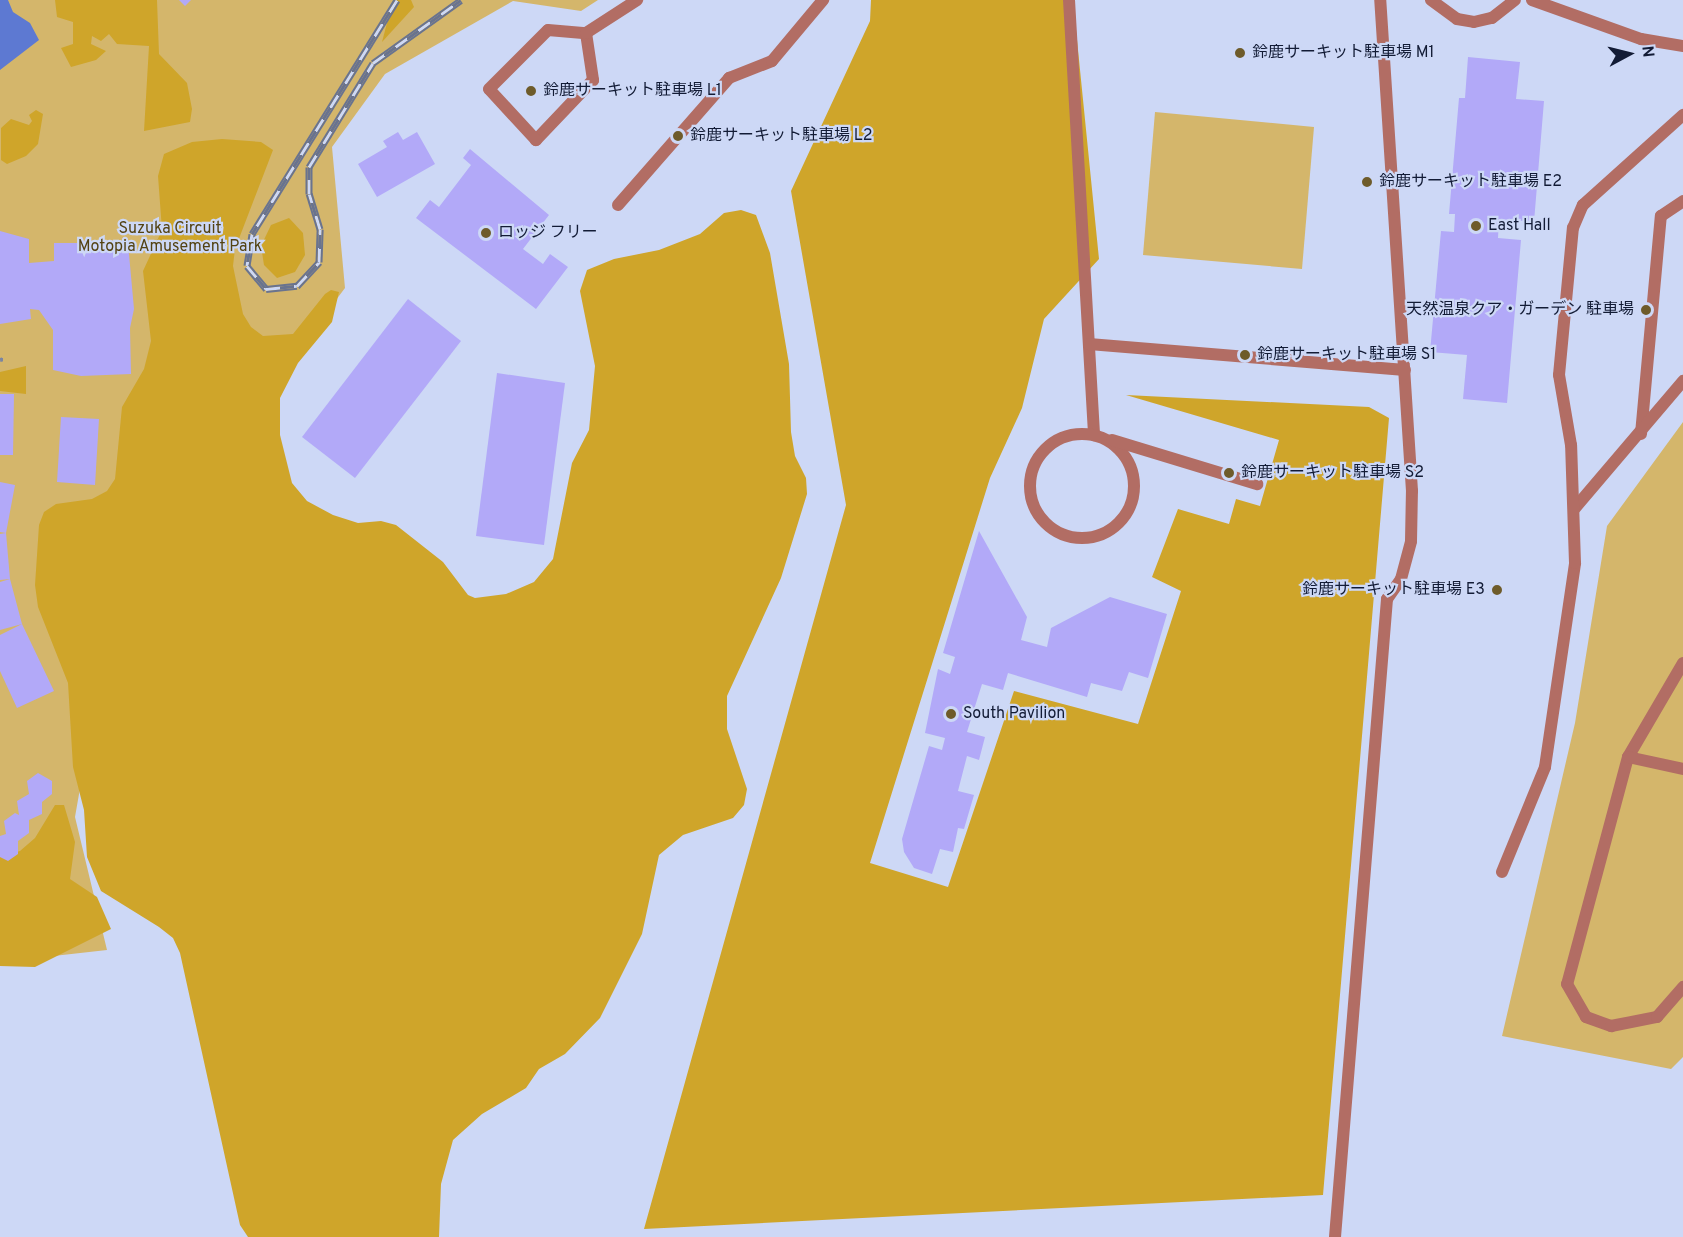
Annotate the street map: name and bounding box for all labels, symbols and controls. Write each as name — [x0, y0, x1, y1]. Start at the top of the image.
north arrow — [1599, 24, 1659, 84]
place label: 鈴鹿サーキット駐車場 M1 — [1252, 43, 1435, 63]
text: N — [1636, 45, 1657, 59]
marker: 鈴鹿サーキット駐車場 M1 — [1233, 46, 1247, 60]
place label: 鈴鹿サーキット駐車場 L1 — [543, 81, 722, 101]
marker: 鈴鹿サーキット駐車場 L1 — [524, 84, 538, 98]
place label: 鈴鹿サーキット駐車場 L2 — [690, 126, 872, 146]
marker: 鈴鹿サーキット駐車場 L2 — [671, 129, 685, 143]
place label: 鈴鹿サーキット駐車場 E2 — [1379, 172, 1562, 192]
marker: 鈴鹿サーキット駐車場 E2 — [1360, 175, 1374, 189]
place label: East Hall — [1488, 216, 1551, 236]
park label: Suzuka Circuit Motopia Amusement Park — [77, 219, 263, 257]
marker: East Hall — [1469, 219, 1483, 233]
place label: ロッジ フリー — [498, 223, 598, 243]
marker: ロッジ フリー — [479, 226, 493, 240]
place label: 天然温泉クア・ガーデン 駐車場 — [1406, 300, 1634, 320]
marker: 天然温泉クア・ガーデン 駐車場 — [1639, 303, 1653, 317]
place label: 鈴鹿サーキット駐車場 S1 — [1257, 345, 1436, 365]
marker: 鈴鹿サーキット駐車場 S1 — [1238, 348, 1252, 362]
place label: 鈴鹿サーキット駐車場 S2 — [1241, 463, 1424, 483]
marker: 鈴鹿サーキット駐車場 S2 — [1222, 466, 1236, 480]
place label: 鈴鹿サーキット駐車場 E3 — [1302, 580, 1485, 600]
marker: 鈴鹿サーキット駐車場 E3 — [1490, 583, 1504, 597]
place label: South Pavilion — [963, 704, 1065, 724]
marker: South Pavilion — [944, 707, 958, 721]

